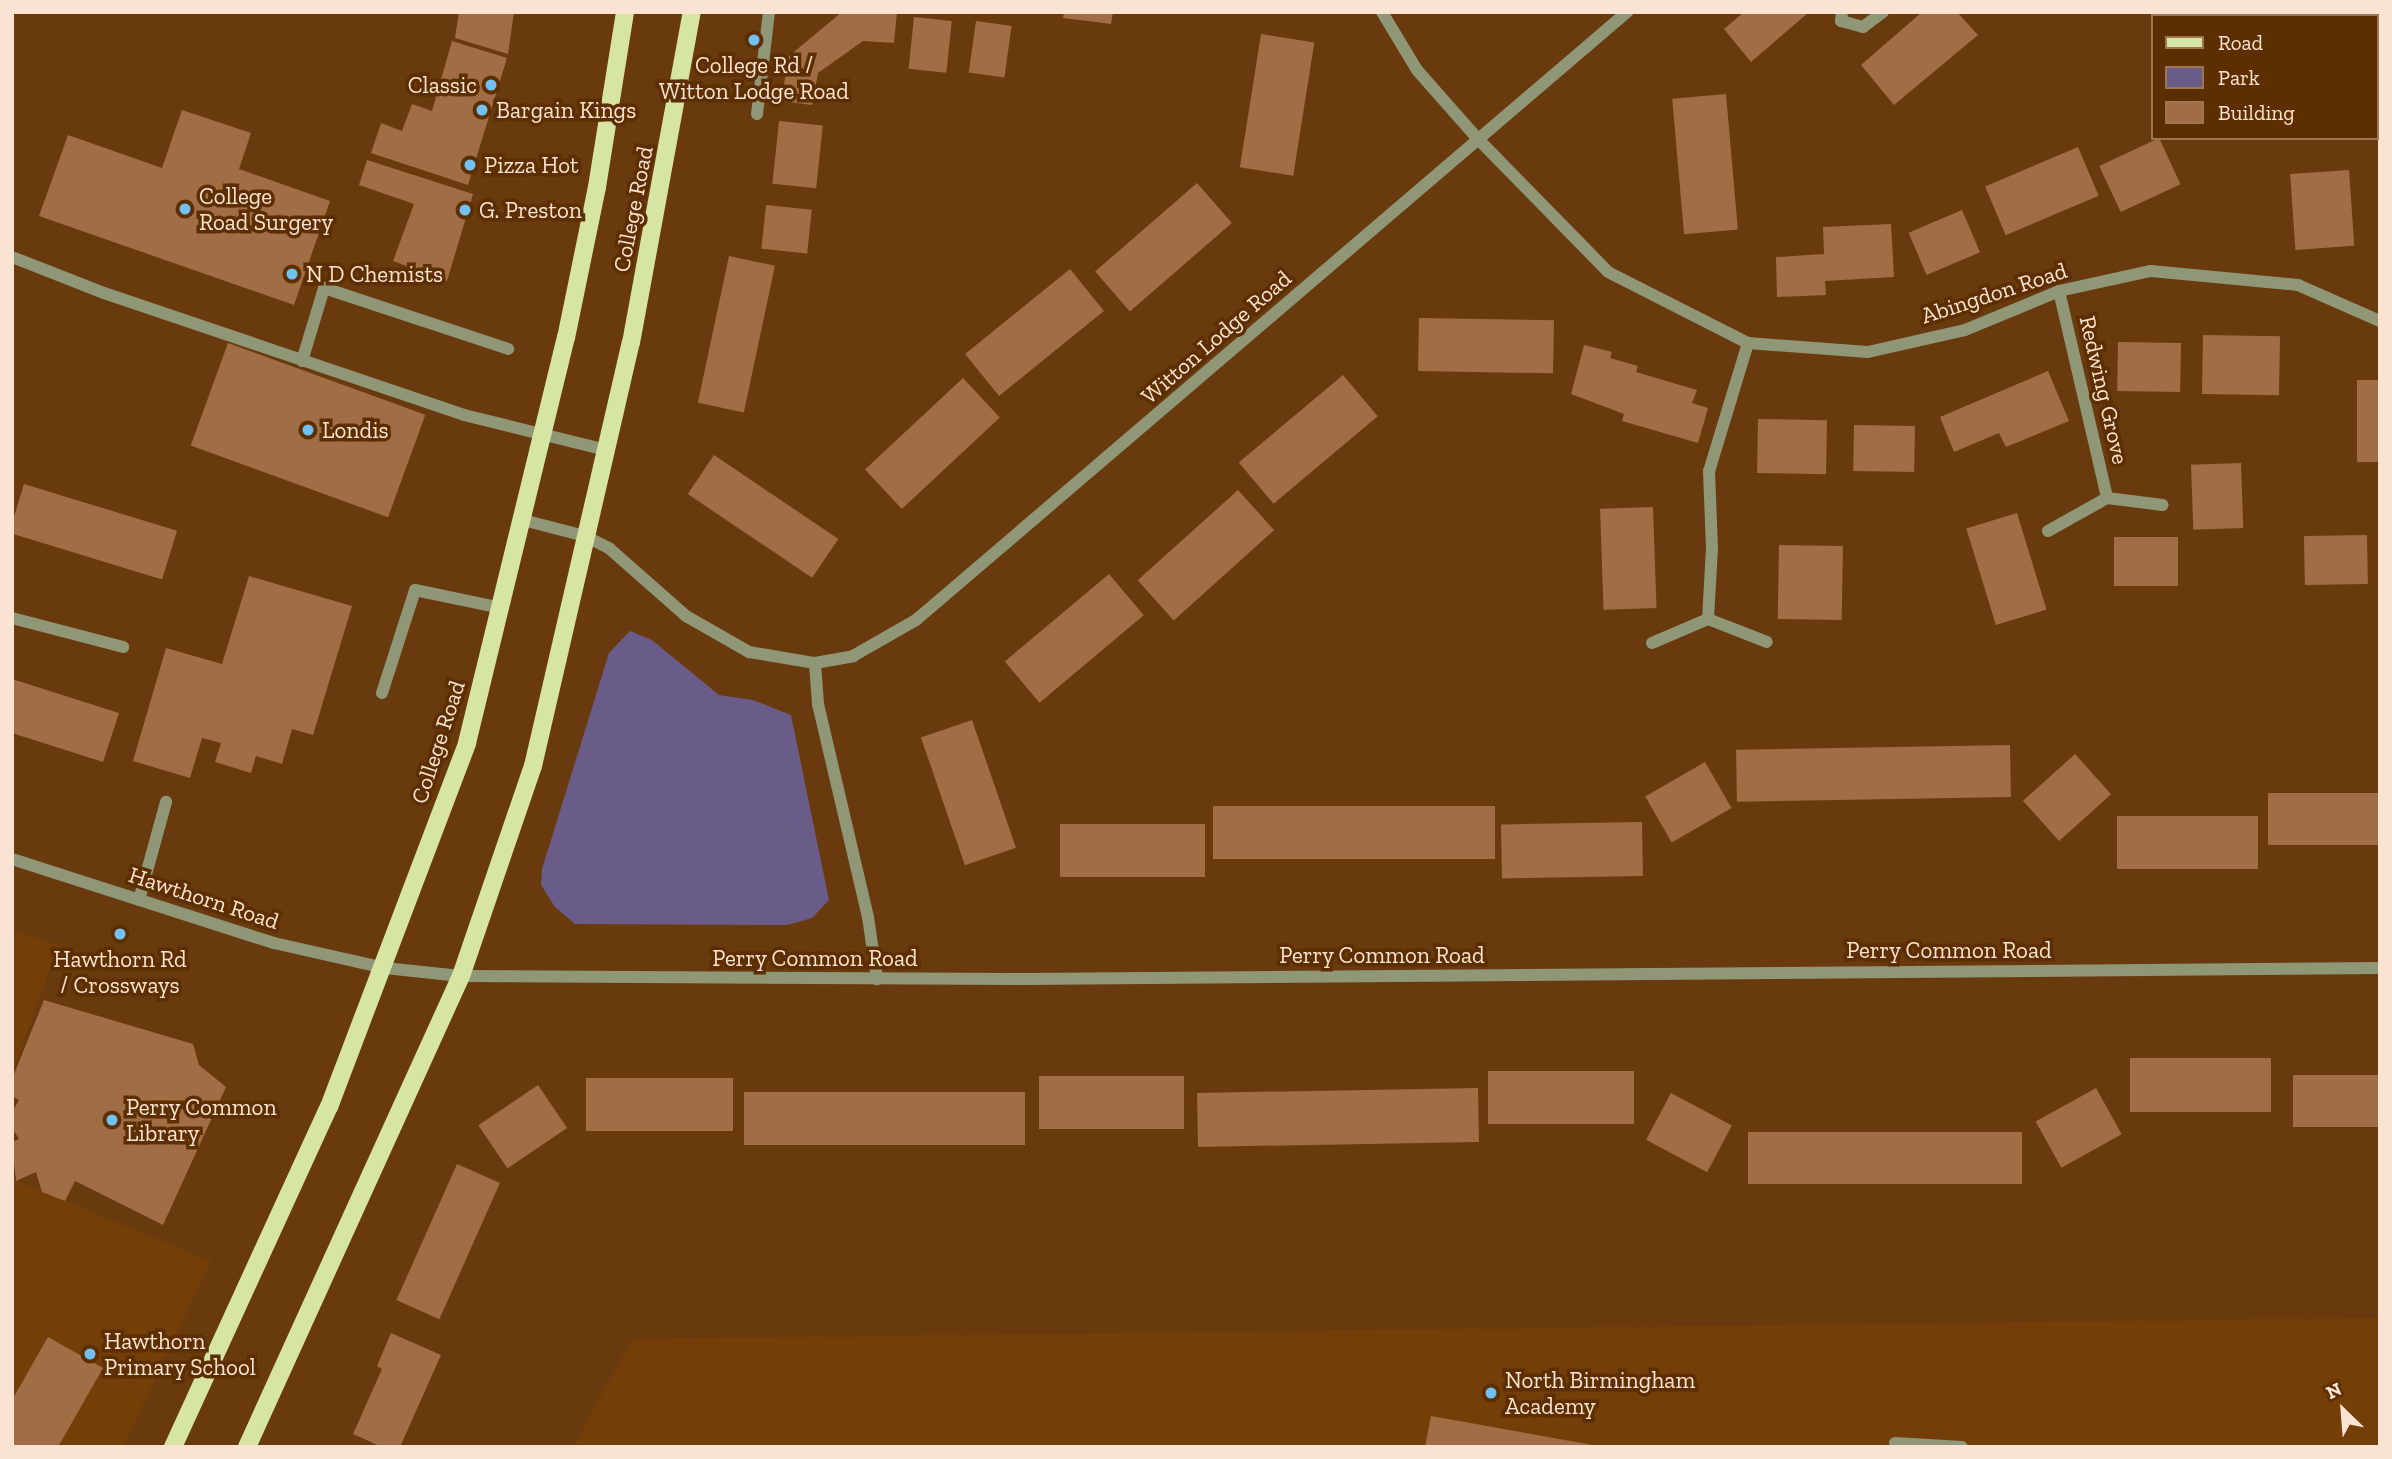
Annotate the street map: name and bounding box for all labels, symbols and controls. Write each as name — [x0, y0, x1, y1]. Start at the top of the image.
legend — [2150, 14, 2378, 140]
text: Road — [2218, 30, 2263, 55]
marker: College Rd / Witton Lodge Road — [746, 32, 762, 48]
place label: College Rd / Witton Lodge Road — [659, 51, 849, 105]
text: Park — [2218, 65, 2260, 90]
place label: Classic — [408, 71, 477, 99]
marker: Classic — [483, 77, 499, 93]
place label: Bargain Kings — [496, 96, 636, 124]
text: Building — [2218, 100, 2295, 125]
marker: Bargain Kings — [474, 102, 490, 118]
street label: College Road — [607, 144, 659, 274]
place label: Pizza Hot — [484, 151, 578, 179]
marker: Pizza Hot — [462, 157, 478, 173]
place label: College Road Surgery — [199, 182, 333, 236]
place label: G. Preston — [479, 196, 582, 224]
marker: College Road Surgery — [177, 201, 193, 217]
marker: G. Preston — [457, 202, 473, 218]
street label: Abingdon Road — [1918, 256, 2070, 330]
place label: N D Chemists — [306, 260, 443, 288]
street label: Witton Lodge Road — [1135, 264, 1297, 410]
marker: N D Chemists — [284, 266, 300, 282]
street label: Redwing Grove — [2074, 313, 2134, 467]
place label: Londis — [322, 416, 389, 444]
marker: Londis — [300, 422, 316, 438]
street label: College Road — [405, 677, 471, 807]
street label: Hawthorn Road — [125, 861, 283, 935]
marker: Hawthorn Rd / Crossways — [112, 926, 128, 942]
street label: Perry Common Road — [1846, 936, 2052, 964]
street label: Perry Common Road — [1279, 941, 1485, 969]
street label: Perry Common Road — [712, 944, 918, 972]
place label: Hawthorn Rd / Crossways — [53, 945, 187, 999]
place label: Perry Common Library — [126, 1093, 277, 1147]
marker: Perry Common Library — [104, 1112, 120, 1128]
place label: Hawthorn Primary School — [104, 1327, 256, 1381]
marker: Hawthorn Primary School — [82, 1346, 98, 1362]
place label: North Birmingham Academy — [1505, 1366, 1695, 1420]
north arrow — [2308, 1375, 2378, 1445]
text: N — [2322, 1377, 2345, 1404]
marker: North Birmingham Academy — [1483, 1385, 1499, 1401]

